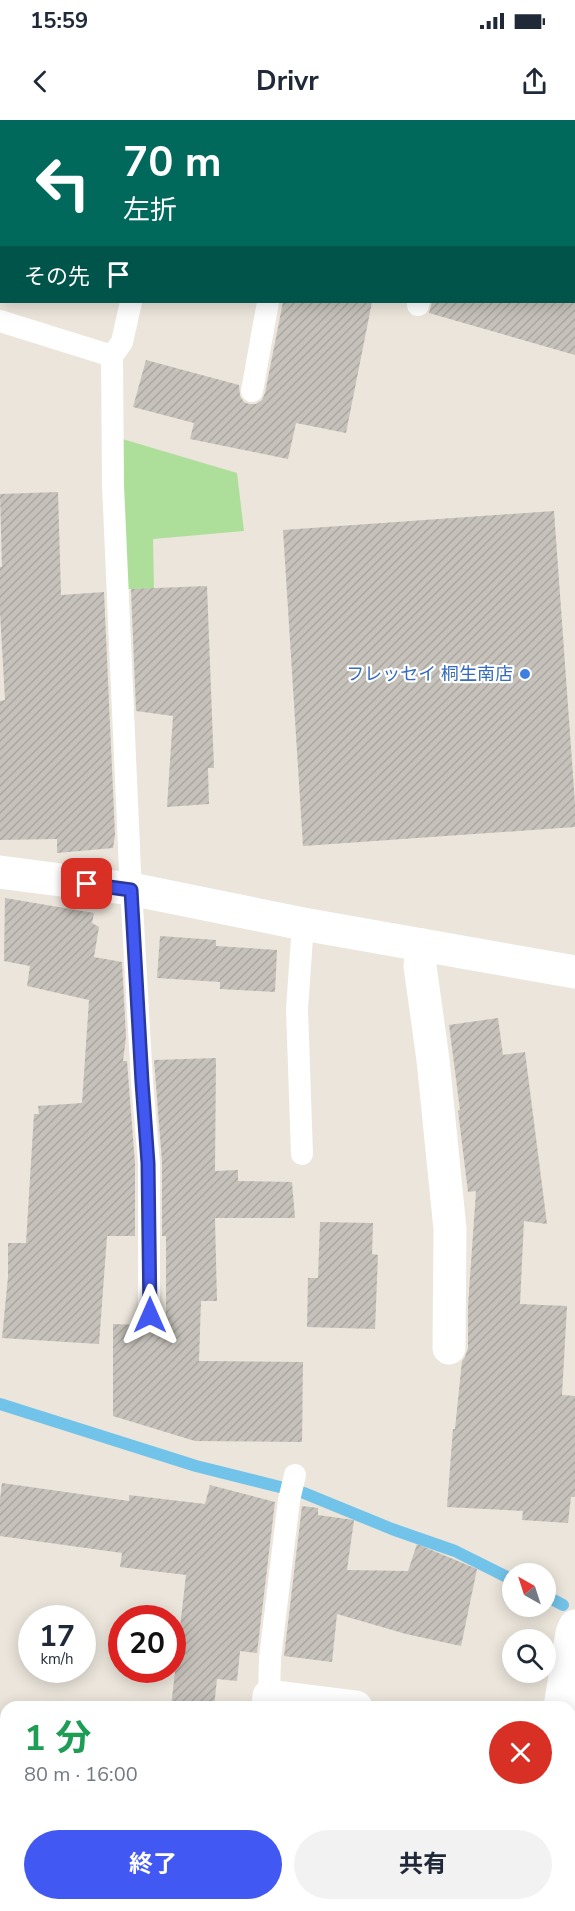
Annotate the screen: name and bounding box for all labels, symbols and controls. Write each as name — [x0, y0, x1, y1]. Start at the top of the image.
text: 15:59 — [30, 6, 88, 36]
text: Drivr — [256, 63, 319, 100]
icon: back — [24, 65, 57, 98]
icon: share — [518, 65, 551, 98]
text: 70 m — [123, 134, 222, 191]
icon: left — [24, 144, 102, 222]
text: 左折 — [123, 192, 177, 229]
icon: arrive — [102, 258, 135, 291]
text: その先 — [24, 262, 90, 292]
place label: フレッセイ 桐生南店 — [346, 662, 513, 686]
marker: フレッセイ 桐生南店 — [518, 667, 532, 681]
pin — [61, 858, 112, 909]
icon: arrive — [70, 867, 103, 900]
position arrow — [118, 1283, 182, 1347]
north arrow — [502, 1563, 556, 1617]
map controls — [502, 1563, 556, 1683]
speed limit sign: 20 — [108, 1605, 186, 1683]
text: 17 — [39, 1616, 75, 1657]
button: search — [502, 1629, 556, 1683]
text: km/h — [40, 1649, 74, 1669]
text: 1 分 — [24, 1714, 91, 1763]
button: close — [489, 1721, 552, 1784]
text: 80 m · 16:00 — [24, 1761, 138, 1788]
button: 終了 — [24, 1830, 282, 1899]
button: 共有 — [294, 1830, 552, 1899]

